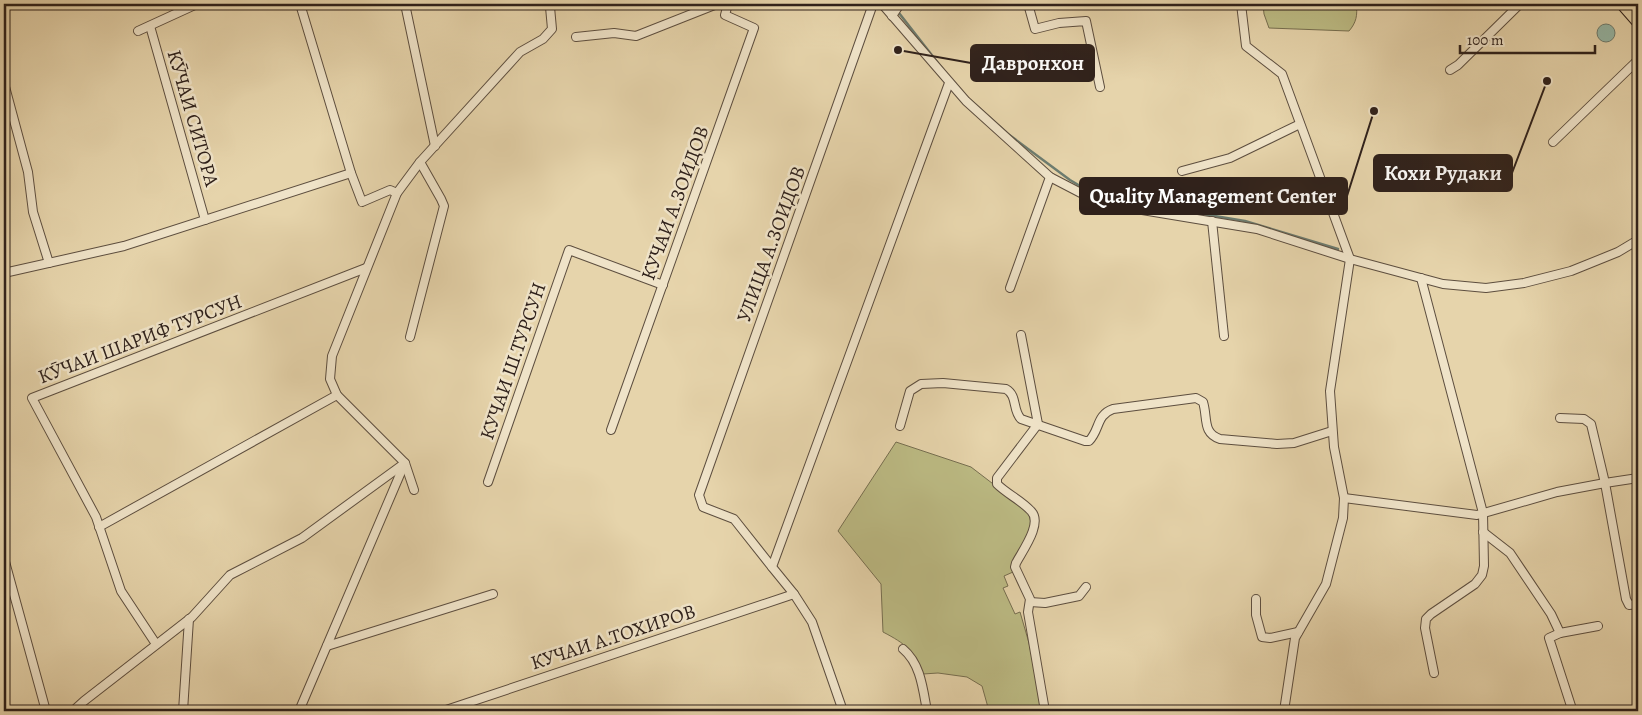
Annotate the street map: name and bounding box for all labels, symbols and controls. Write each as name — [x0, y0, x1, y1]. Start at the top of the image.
scale bar — [1460, 22, 1594, 54]
text: 100 m — [1467, 30, 1504, 50]
callout: Давронхон — [971, 45, 1094, 81]
street label: КӮЧАИ СИТОРА — [161, 47, 225, 190]
text: Давронхон — [982, 49, 1084, 77]
street label: КУЧАИ А.ЗОИДОВ — [635, 122, 715, 284]
callout: Кохи Рудаки — [1374, 155, 1512, 191]
text: Кохи Рудаки — [1384, 159, 1502, 187]
street label: УЛИЦА А.ЗОИДОВ — [730, 162, 812, 326]
callout: Quality Management Center — [1080, 178, 1347, 214]
text: Quality Management Center — [1090, 182, 1337, 210]
street label: КУЧАИ Ш.ТУРСУН — [473, 279, 553, 443]
street label: КӮЧАИ ШАРИФ ТУРСУН — [34, 288, 246, 390]
street label: КУЧАИ А.ТОХИРОВ — [527, 598, 699, 676]

